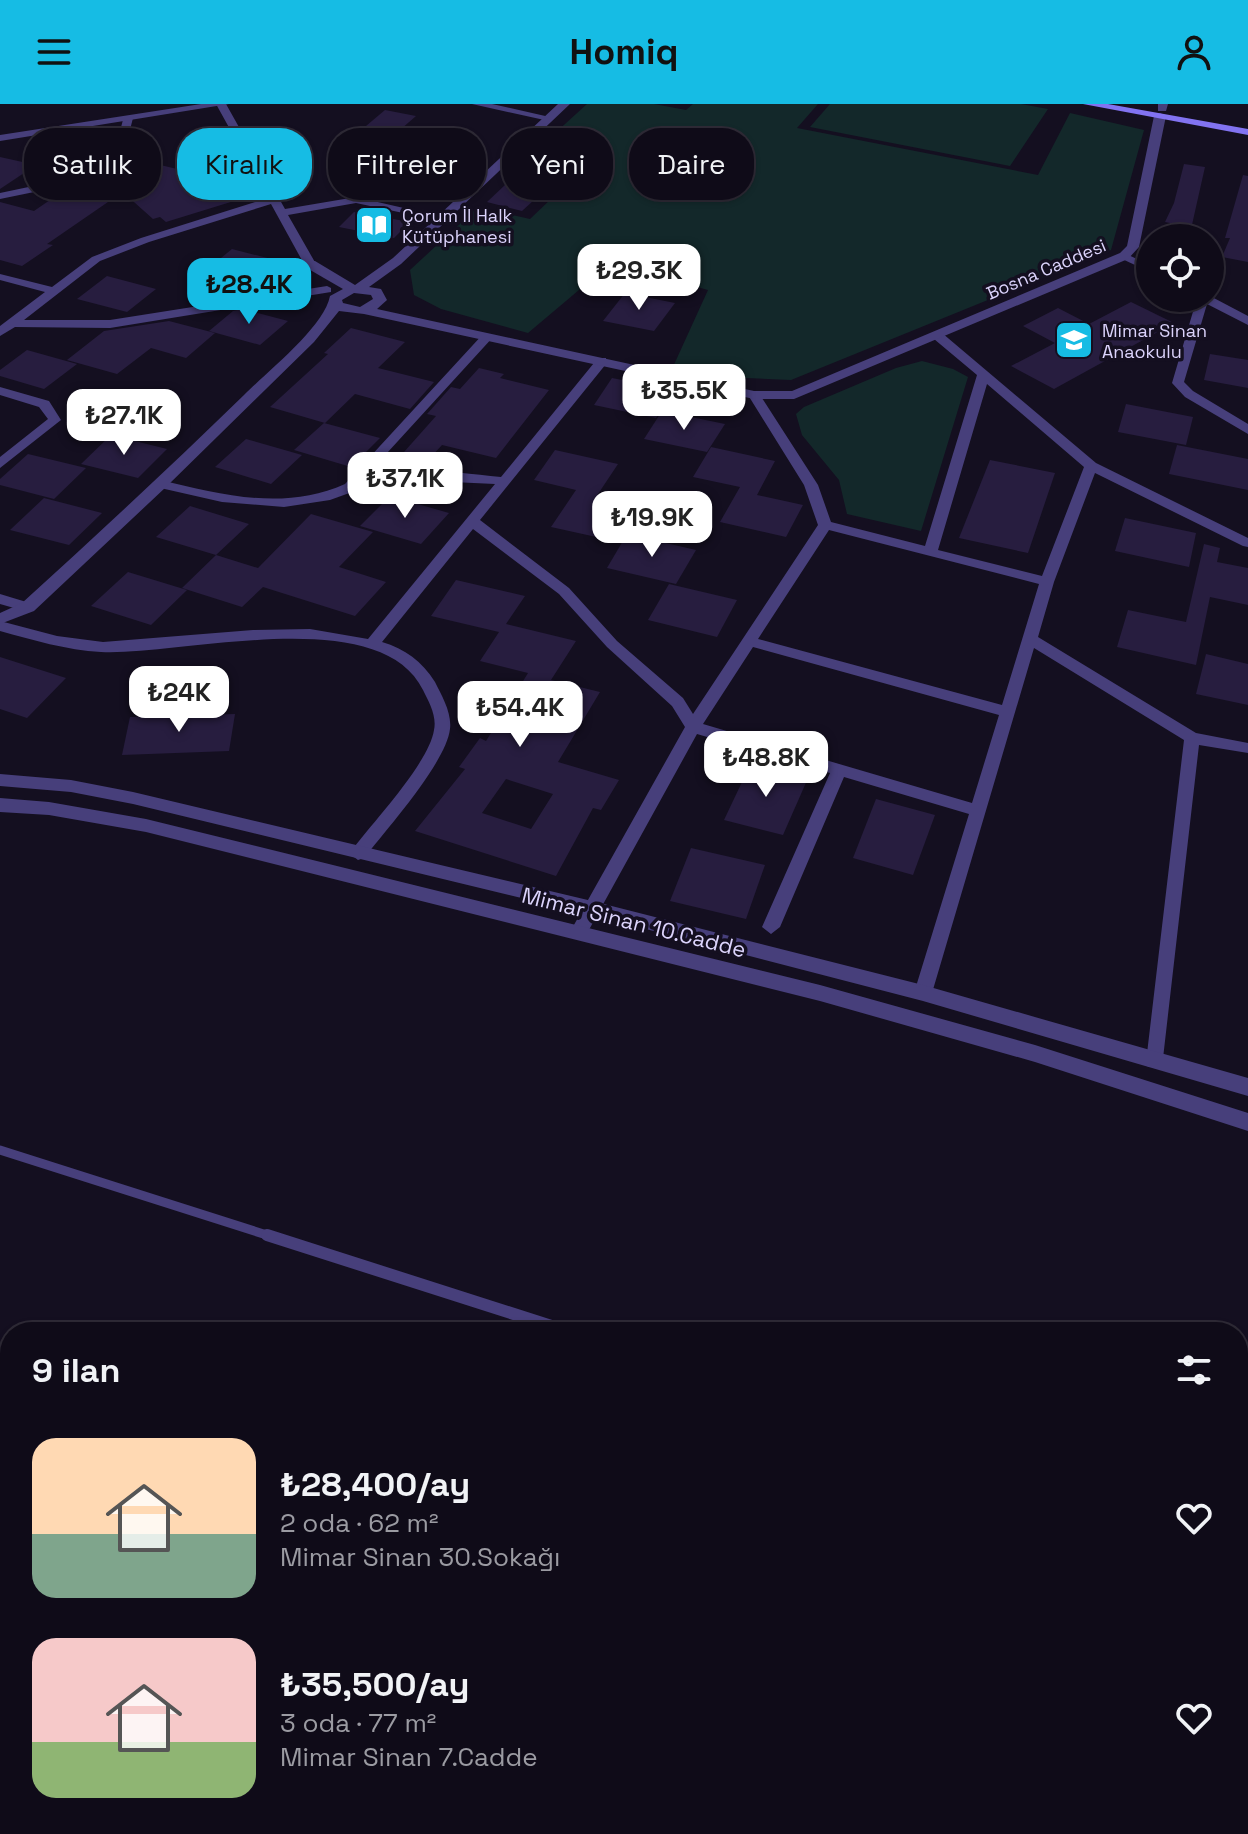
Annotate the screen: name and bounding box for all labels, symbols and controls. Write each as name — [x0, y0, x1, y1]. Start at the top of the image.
text: Homiq — [570, 29, 678, 75]
icon: menu — [32, 30, 76, 74]
icon: person — [1172, 30, 1216, 74]
chip: Satılık — [24, 128, 161, 200]
chip: Kiralık — [177, 128, 312, 200]
chip: Filtreler — [328, 128, 486, 200]
chip: Yeni — [502, 128, 613, 200]
chip: Daire — [629, 128, 754, 200]
library icon: Çorum İl Halk Kütüphanesi — [353, 204, 395, 246]
place label: Çorum İl Halk Kütüphanesi — [402, 204, 513, 248]
map controls — [1136, 224, 1224, 312]
button: locate — [1136, 224, 1224, 312]
street label: Bosna Caddesi — [983, 233, 1109, 305]
pin: ₺29.3K — [574, 244, 704, 312]
text: ₺29.3K — [595, 253, 683, 287]
pin: ₺28.4K — [184, 258, 314, 326]
text: ₺28.4K — [205, 267, 293, 301]
school or university icon: Mimar Sinan Anaokulu — [1053, 319, 1095, 361]
place label: Mimar Sinan Anaokulu — [1102, 319, 1207, 363]
pin: ₺35.5K — [619, 364, 749, 432]
text: ₺35.5K — [640, 373, 728, 407]
pin: ₺27.1K — [59, 389, 189, 457]
text: ₺27.1K — [85, 398, 163, 432]
pin: ₺37.1K — [340, 452, 470, 520]
text: ₺37.1K — [366, 461, 444, 495]
pin: ₺19.9K — [587, 491, 717, 559]
text: ₺19.9K — [610, 500, 694, 534]
pin: ₺24K — [132, 666, 226, 734]
text: ₺24K — [147, 675, 211, 709]
pin: ₺54.4K — [455, 681, 585, 749]
text: ₺54.4K — [476, 690, 564, 724]
pin: ₺48.8K — [701, 731, 831, 799]
text: ₺48.8K — [722, 740, 810, 774]
street label: Mimar Sinan 10.Cadde — [519, 881, 749, 963]
icon: filters — [1172, 1348, 1216, 1392]
text: 9 ilan — [32, 1349, 120, 1392]
text: ₺28,400/ay — [280, 1463, 470, 1506]
icon: home — [96, 1470, 192, 1566]
icon: heart — [1172, 1496, 1216, 1540]
text: 2 oda · 62 m² — [280, 1506, 438, 1540]
text: Mimar Sinan 30.Sokağı — [280, 1540, 560, 1574]
text: ₺35,500/ay — [280, 1663, 469, 1706]
icon: home — [96, 1670, 192, 1766]
icon: heart — [1172, 1696, 1216, 1740]
text: 3 oda · 77 m² — [280, 1706, 436, 1740]
text: Mimar Sinan 7.Cadde — [280, 1740, 538, 1774]

